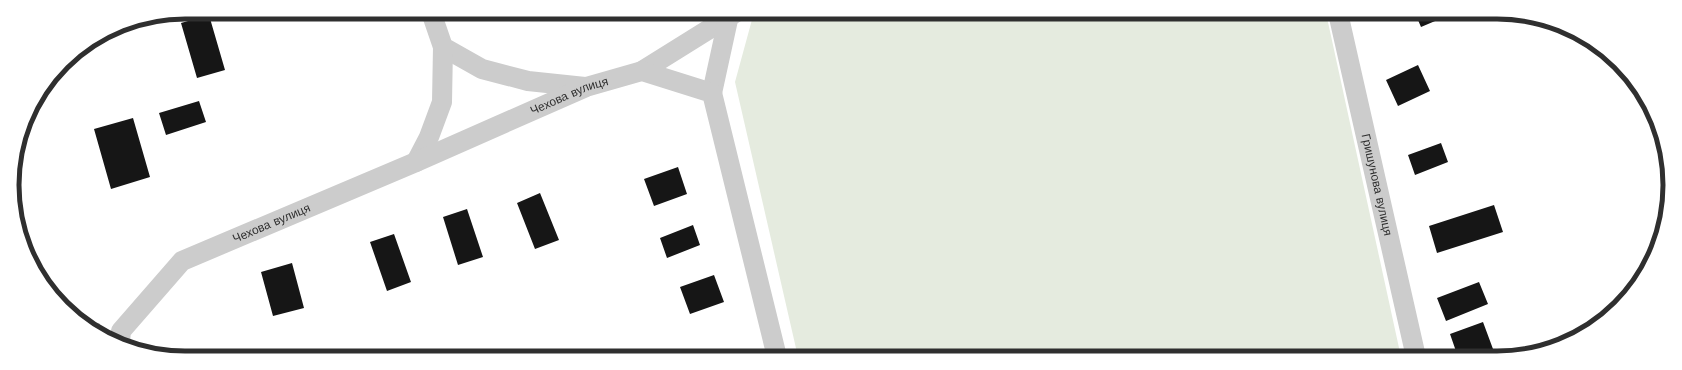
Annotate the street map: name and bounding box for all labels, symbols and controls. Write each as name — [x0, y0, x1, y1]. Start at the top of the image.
street label: Чехова вулиця — [528, 74, 610, 118]
street label: Гришунова вулиця — [1359, 132, 1395, 237]
street label: Чехова вулиця — [230, 201, 312, 246]

